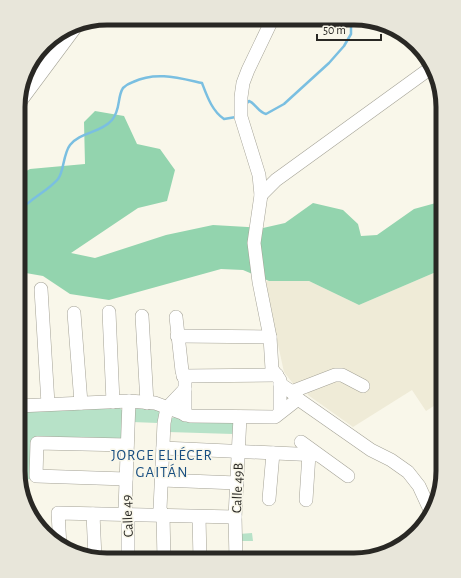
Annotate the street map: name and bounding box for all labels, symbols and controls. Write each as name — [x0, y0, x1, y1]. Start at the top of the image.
scale bar — [317, 16, 381, 42]
text: 50 m — [323, 24, 346, 36]
district label: JORGE ELIÉCER GAITÁN — [111, 446, 213, 480]
street label: Calle 49B — [230, 463, 246, 513]
street label: Calle 49 — [120, 494, 136, 538]

